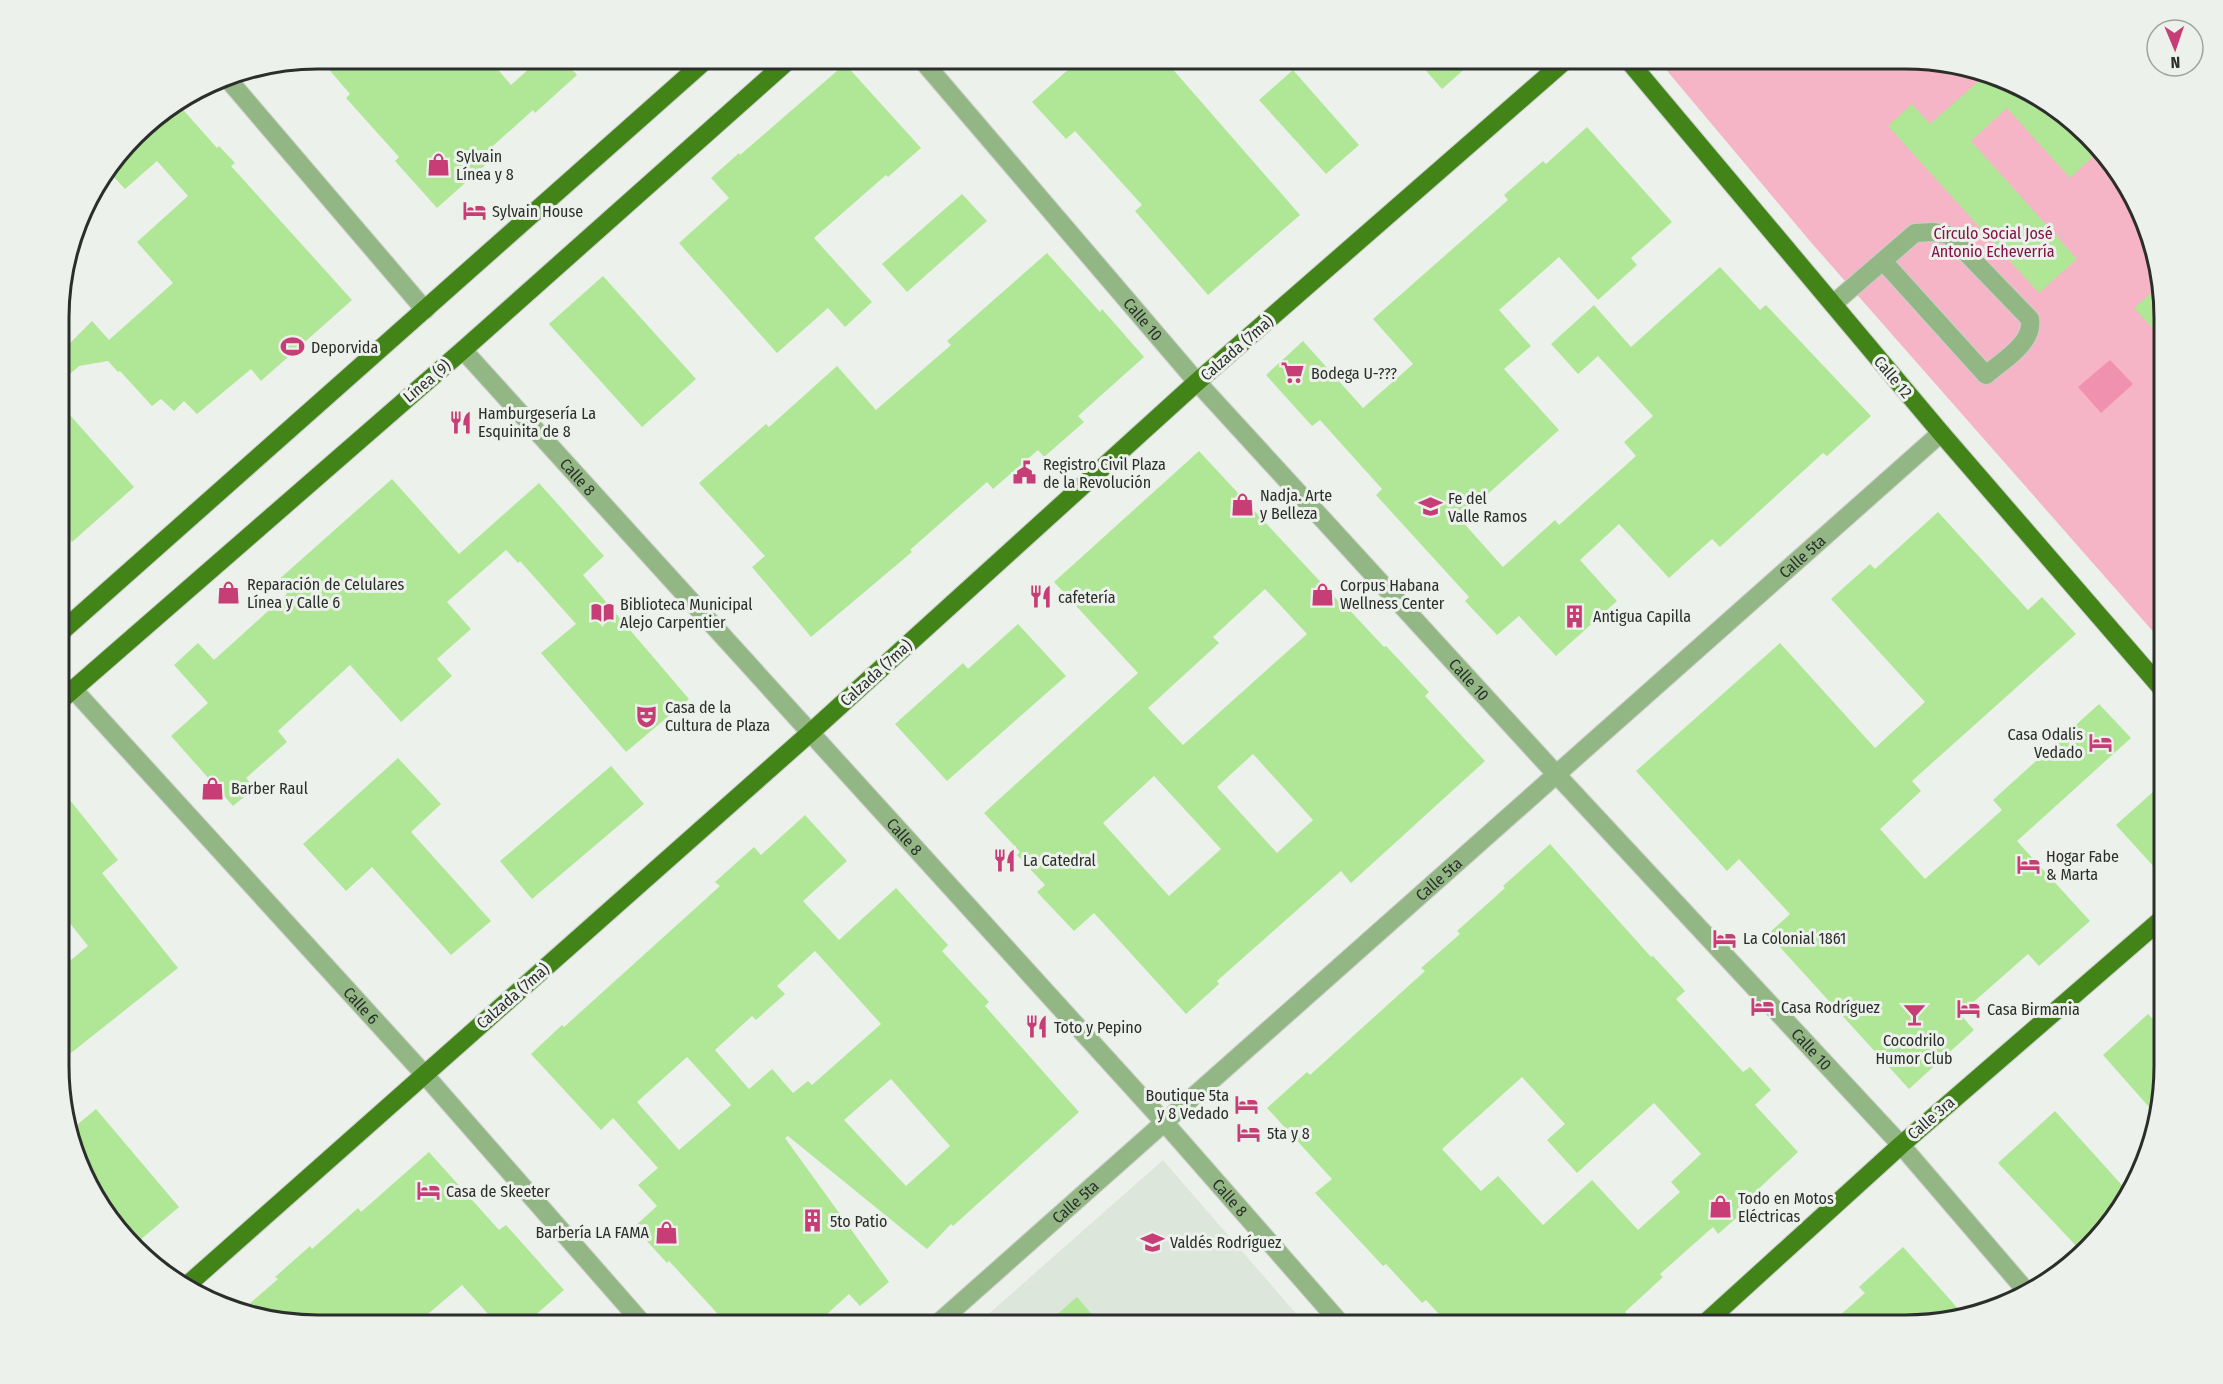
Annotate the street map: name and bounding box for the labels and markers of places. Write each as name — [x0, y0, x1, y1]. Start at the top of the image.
place label: Sylvain Línea y 8 — [456, 147, 514, 184]
shop icon: Sylvain Línea y 8 — [425, 152, 451, 178]
hotel icon: Sylvain House — [461, 198, 487, 224]
place label: Sylvain House — [492, 202, 583, 221]
sports icon: Deporvida — [280, 334, 306, 360]
place label: Deporvida — [311, 338, 378, 357]
supermarket icon: Bodega U-??? — [1280, 360, 1306, 386]
place label: Bodega U-??? — [1311, 364, 1397, 383]
place label: Hamburgesería La Esquinita de 8 — [478, 404, 596, 441]
restaurant icon: Hamburgesería La Esquinita de 8 — [447, 409, 473, 435]
place label: Registro Civil Plaza de la Revolución — [1043, 455, 1166, 492]
public building icon: Registro Civil Plaza de la Revolución — [1012, 460, 1038, 486]
place label: Nadja. Arte y Belleza — [1260, 486, 1332, 523]
place label: Fe del Valle Ramos — [1448, 489, 1527, 526]
shop icon: Nadja. Arte y Belleza — [1229, 491, 1255, 517]
school or university icon: Fe del Valle Ramos — [1417, 494, 1443, 520]
place label: Reparación de Celulares Línea y Calle 6 — [247, 575, 405, 612]
place label: Corpus Habana Wellness Center — [1340, 576, 1445, 613]
shop icon: Reparación de Celulares Línea y Calle 6 — [216, 580, 242, 606]
shop icon: Corpus Habana Wellness Center — [1309, 581, 1335, 607]
restaurant icon: cafetería — [1027, 584, 1053, 610]
place label: cafetería — [1058, 588, 1116, 607]
place label: Biblioteca Municipal Alejo Carpentier — [620, 595, 753, 632]
library icon: Biblioteca Municipal Alejo Carpentier — [589, 600, 615, 626]
building icon: Antigua Capilla — [1562, 603, 1588, 629]
place label: Antigua Capilla — [1593, 607, 1691, 626]
place label: Casa de la Cultura de Plaza — [665, 698, 770, 735]
theatre icon: Casa de la Cultura de Plaza — [634, 703, 660, 729]
place label: Casa Odalis Vedado — [2008, 725, 2083, 762]
hotel icon: Casa Odalis Vedado — [2088, 730, 2114, 756]
shop icon: Barber Raul — [200, 775, 226, 801]
place label: Barber Raul — [231, 779, 308, 798]
restaurant icon: La Catedral — [992, 847, 1018, 873]
place label: Hogar Fabe & Marta — [2046, 847, 2119, 884]
place label: La Catedral — [1023, 851, 1096, 870]
hotel icon: Hogar Fabe & Marta — [2015, 852, 2041, 878]
hotel icon: La Colonial 1861 — [1712, 925, 1738, 951]
place label: La Colonial 1861 — [1743, 929, 1846, 948]
hotel icon: Casa Rodríguez — [1750, 994, 1776, 1020]
hotel icon: Casa Birmania — [1956, 996, 1982, 1022]
place label: Casa Rodríguez — [1781, 998, 1880, 1017]
place label: Casa Birmania — [1987, 1000, 2080, 1019]
bar icon: Cocodrilo Humor Club — [1901, 1002, 1927, 1028]
restaurant icon: Toto y Pepino — [1023, 1014, 1049, 1040]
place label: Toto y Pepino — [1054, 1018, 1142, 1037]
place label: Cocodrilo Humor Club — [1875, 1031, 1953, 1068]
place label: Boutique 5ta y 8 Vedado — [1145, 1086, 1229, 1123]
hotel icon: Boutique 5ta y 8 Vedado — [1234, 1091, 1260, 1117]
hotel icon: 5ta y 8 — [1236, 1120, 1262, 1146]
place label: 5ta y 8 — [1267, 1124, 1310, 1143]
hotel icon: Casa de Skeeter — [415, 1178, 441, 1204]
place label: Casa de Skeeter — [446, 1182, 550, 1201]
place label: Todo en Motos Eléctricas — [1738, 1189, 1834, 1226]
shop icon: Todo en Motos Eléctricas — [1707, 1194, 1733, 1220]
building icon: 5to Patio — [799, 1208, 825, 1234]
place label: 5to Patio — [830, 1212, 887, 1231]
shop icon: Barbería LA FAMA — [654, 1219, 680, 1245]
place label: Barbería LA FAMA — [536, 1223, 650, 1242]
school or university icon: Valdés Rodríguez — [1139, 1229, 1165, 1255]
place label: Valdés Rodríguez — [1170, 1233, 1281, 1252]

